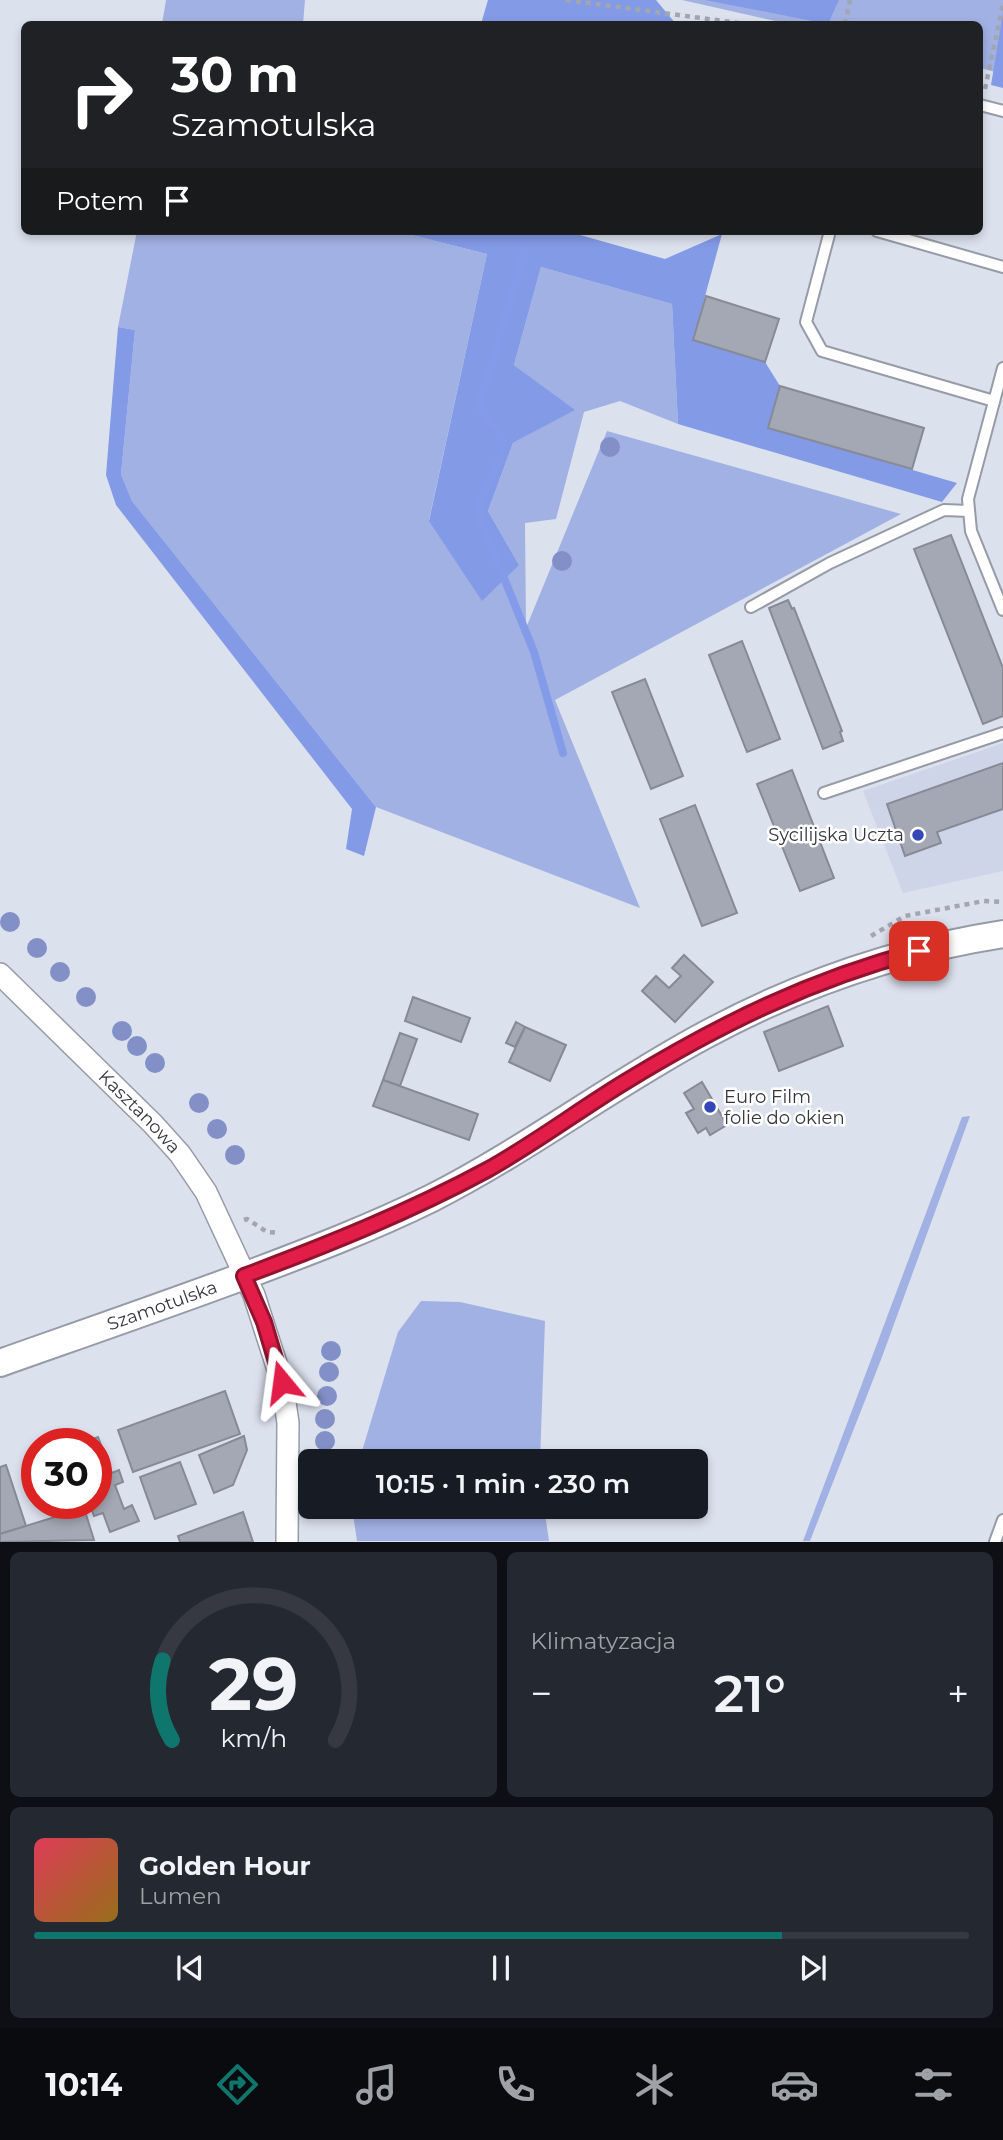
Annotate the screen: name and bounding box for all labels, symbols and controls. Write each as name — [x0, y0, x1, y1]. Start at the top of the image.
text: 30 m — [171, 45, 299, 104]
icon: right — [56, 49, 147, 140]
text: Szamotulska — [171, 105, 376, 144]
icon: arrive — [158, 182, 196, 220]
text: Potem — [56, 185, 144, 217]
place label: Sycilijska Uczta — [768, 824, 904, 846]
marker: Sycilijska Uczta — [910, 827, 926, 843]
pin — [889, 921, 949, 981]
icon: arrive — [900, 932, 938, 970]
street label: Kasztanowa — [94, 1066, 185, 1158]
place label: Euro Film folie do okien — [724, 1086, 845, 1129]
marker: Euro Film folie do okien — [702, 1099, 718, 1115]
street label: Szamotulska — [104, 1276, 220, 1335]
position arrow — [245, 1345, 319, 1419]
speed limit sign: 30 — [21, 1428, 112, 1519]
text: 10:15 · 1 min · 230 m — [376, 1468, 630, 1500]
text: Klimatyzacja — [531, 1627, 676, 1655]
text: 29 — [209, 1641, 298, 1729]
text: 21° — [714, 1662, 786, 1725]
text: − — [531, 1670, 552, 1717]
text: + — [947, 1670, 969, 1717]
text: km/h — [220, 1723, 287, 1753]
text: Golden Hour — [139, 1850, 311, 1882]
text: Lumen — [139, 1882, 222, 1910]
icon: previous — [171, 1949, 209, 1987]
icon: pause — [482, 1949, 520, 1987]
icon: next — [794, 1949, 832, 1987]
icon: directions — [213, 2060, 262, 2109]
icon: music — [352, 2060, 401, 2109]
icon: phone — [491, 2060, 540, 2109]
icon: climate — [630, 2060, 679, 2109]
icon: car — [770, 2060, 819, 2109]
icon: filters — [909, 2060, 958, 2109]
text: 10:14 — [45, 2065, 122, 2104]

